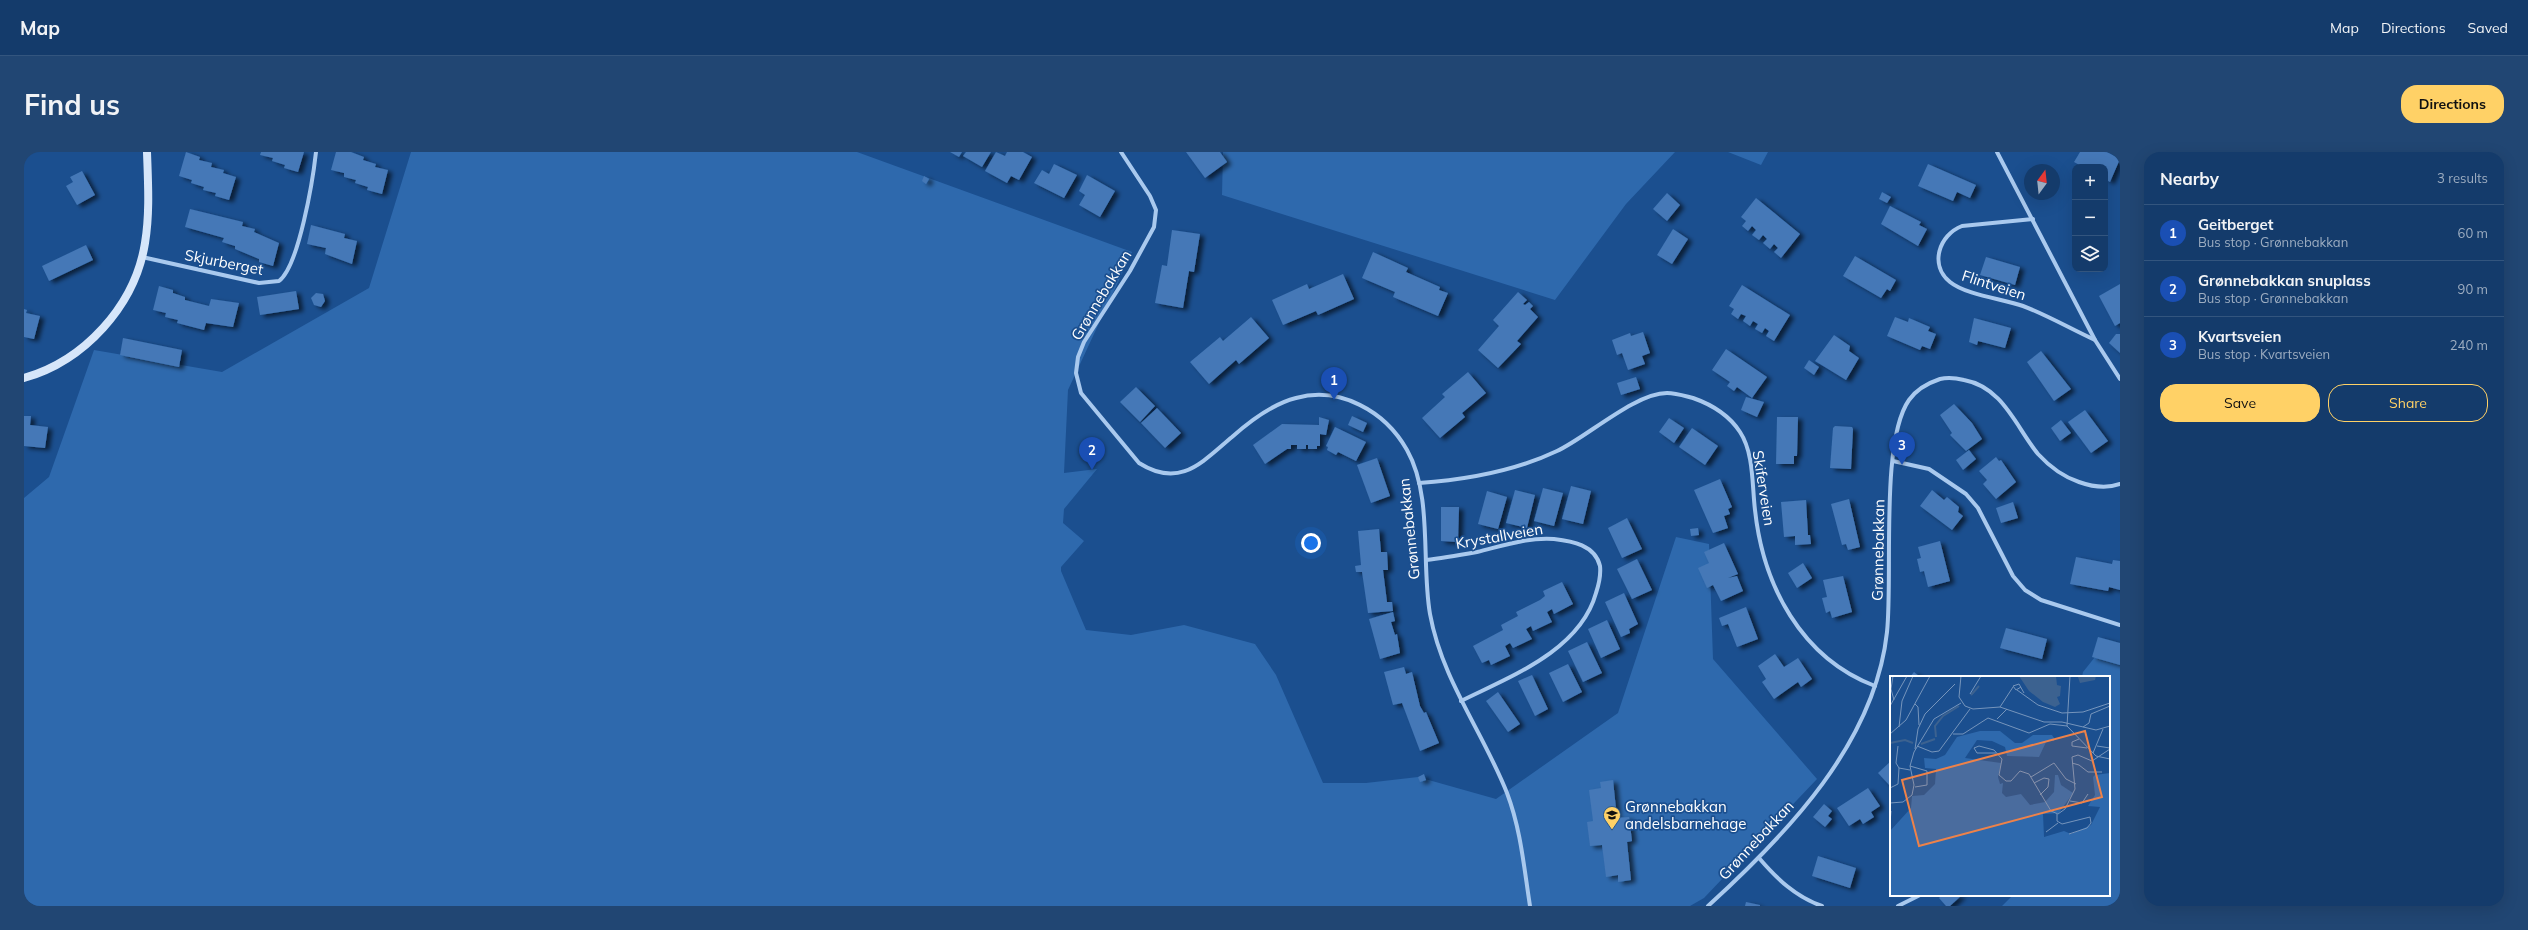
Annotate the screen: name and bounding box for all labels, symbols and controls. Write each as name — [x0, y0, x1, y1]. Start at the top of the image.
text: Map — [20, 16, 60, 40]
text: Map — [2330, 19, 2359, 37]
text: Directions — [2381, 19, 2446, 37]
text: Saved — [2468, 19, 2508, 37]
button: Directions — [2401, 85, 2504, 123]
text: Find us — [24, 87, 120, 122]
north arrow — [2024, 164, 2060, 200]
map controls — [2072, 164, 2108, 272]
button: + — [2072, 164, 2108, 200]
text: Nearby — [2160, 168, 2219, 189]
text: 3 results — [2437, 170, 2488, 186]
button: − — [2072, 200, 2108, 236]
text: Geitberget — [2198, 215, 2273, 234]
text: 1 — [2169, 225, 2177, 241]
text: 60 m — [2458, 225, 2488, 241]
text: Bus stop · Grønnebakkan — [2198, 234, 2348, 250]
button: layers — [2072, 236, 2108, 272]
street label: Skjurberget — [183, 245, 265, 279]
street label: Grønnebakkan — [1067, 246, 1135, 344]
street label: Flintveien — [1960, 266, 2028, 304]
text: Grønnebakkan snuplass — [2198, 271, 2371, 290]
text: 2 — [2169, 281, 2177, 297]
text: 90 m — [2458, 281, 2488, 297]
text: Bus stop · Grønnebakkan — [2198, 290, 2348, 306]
text: Kvartsveien — [2198, 327, 2282, 346]
text: 3 — [2169, 337, 2177, 353]
text: 240 m — [2450, 337, 2488, 353]
text: Bus stop · Kvartsveien — [2198, 346, 2330, 362]
pin: 1 — [1321, 367, 1347, 400]
button: Save — [2160, 384, 2320, 422]
button: Share — [2328, 384, 2488, 422]
pin: 3 — [1889, 432, 1915, 465]
pin: 2 — [1079, 437, 1105, 470]
street label: Skiferveien — [1749, 449, 1779, 527]
street label: Grønnebakkan — [1394, 477, 1424, 581]
street label: Grønnebakkan — [1868, 499, 1888, 601]
street label: Krystallveien — [1454, 519, 1544, 553]
your location — [1301, 533, 1321, 553]
inset map — [1890, 676, 2110, 896]
street label: Grønnebakkan — [1714, 796, 1798, 884]
place label: Grønnebakkan andelsbarnehage — [1625, 797, 1746, 833]
school or university icon: Grønnebakkan andelsbarnehage — [1602, 805, 1622, 830]

